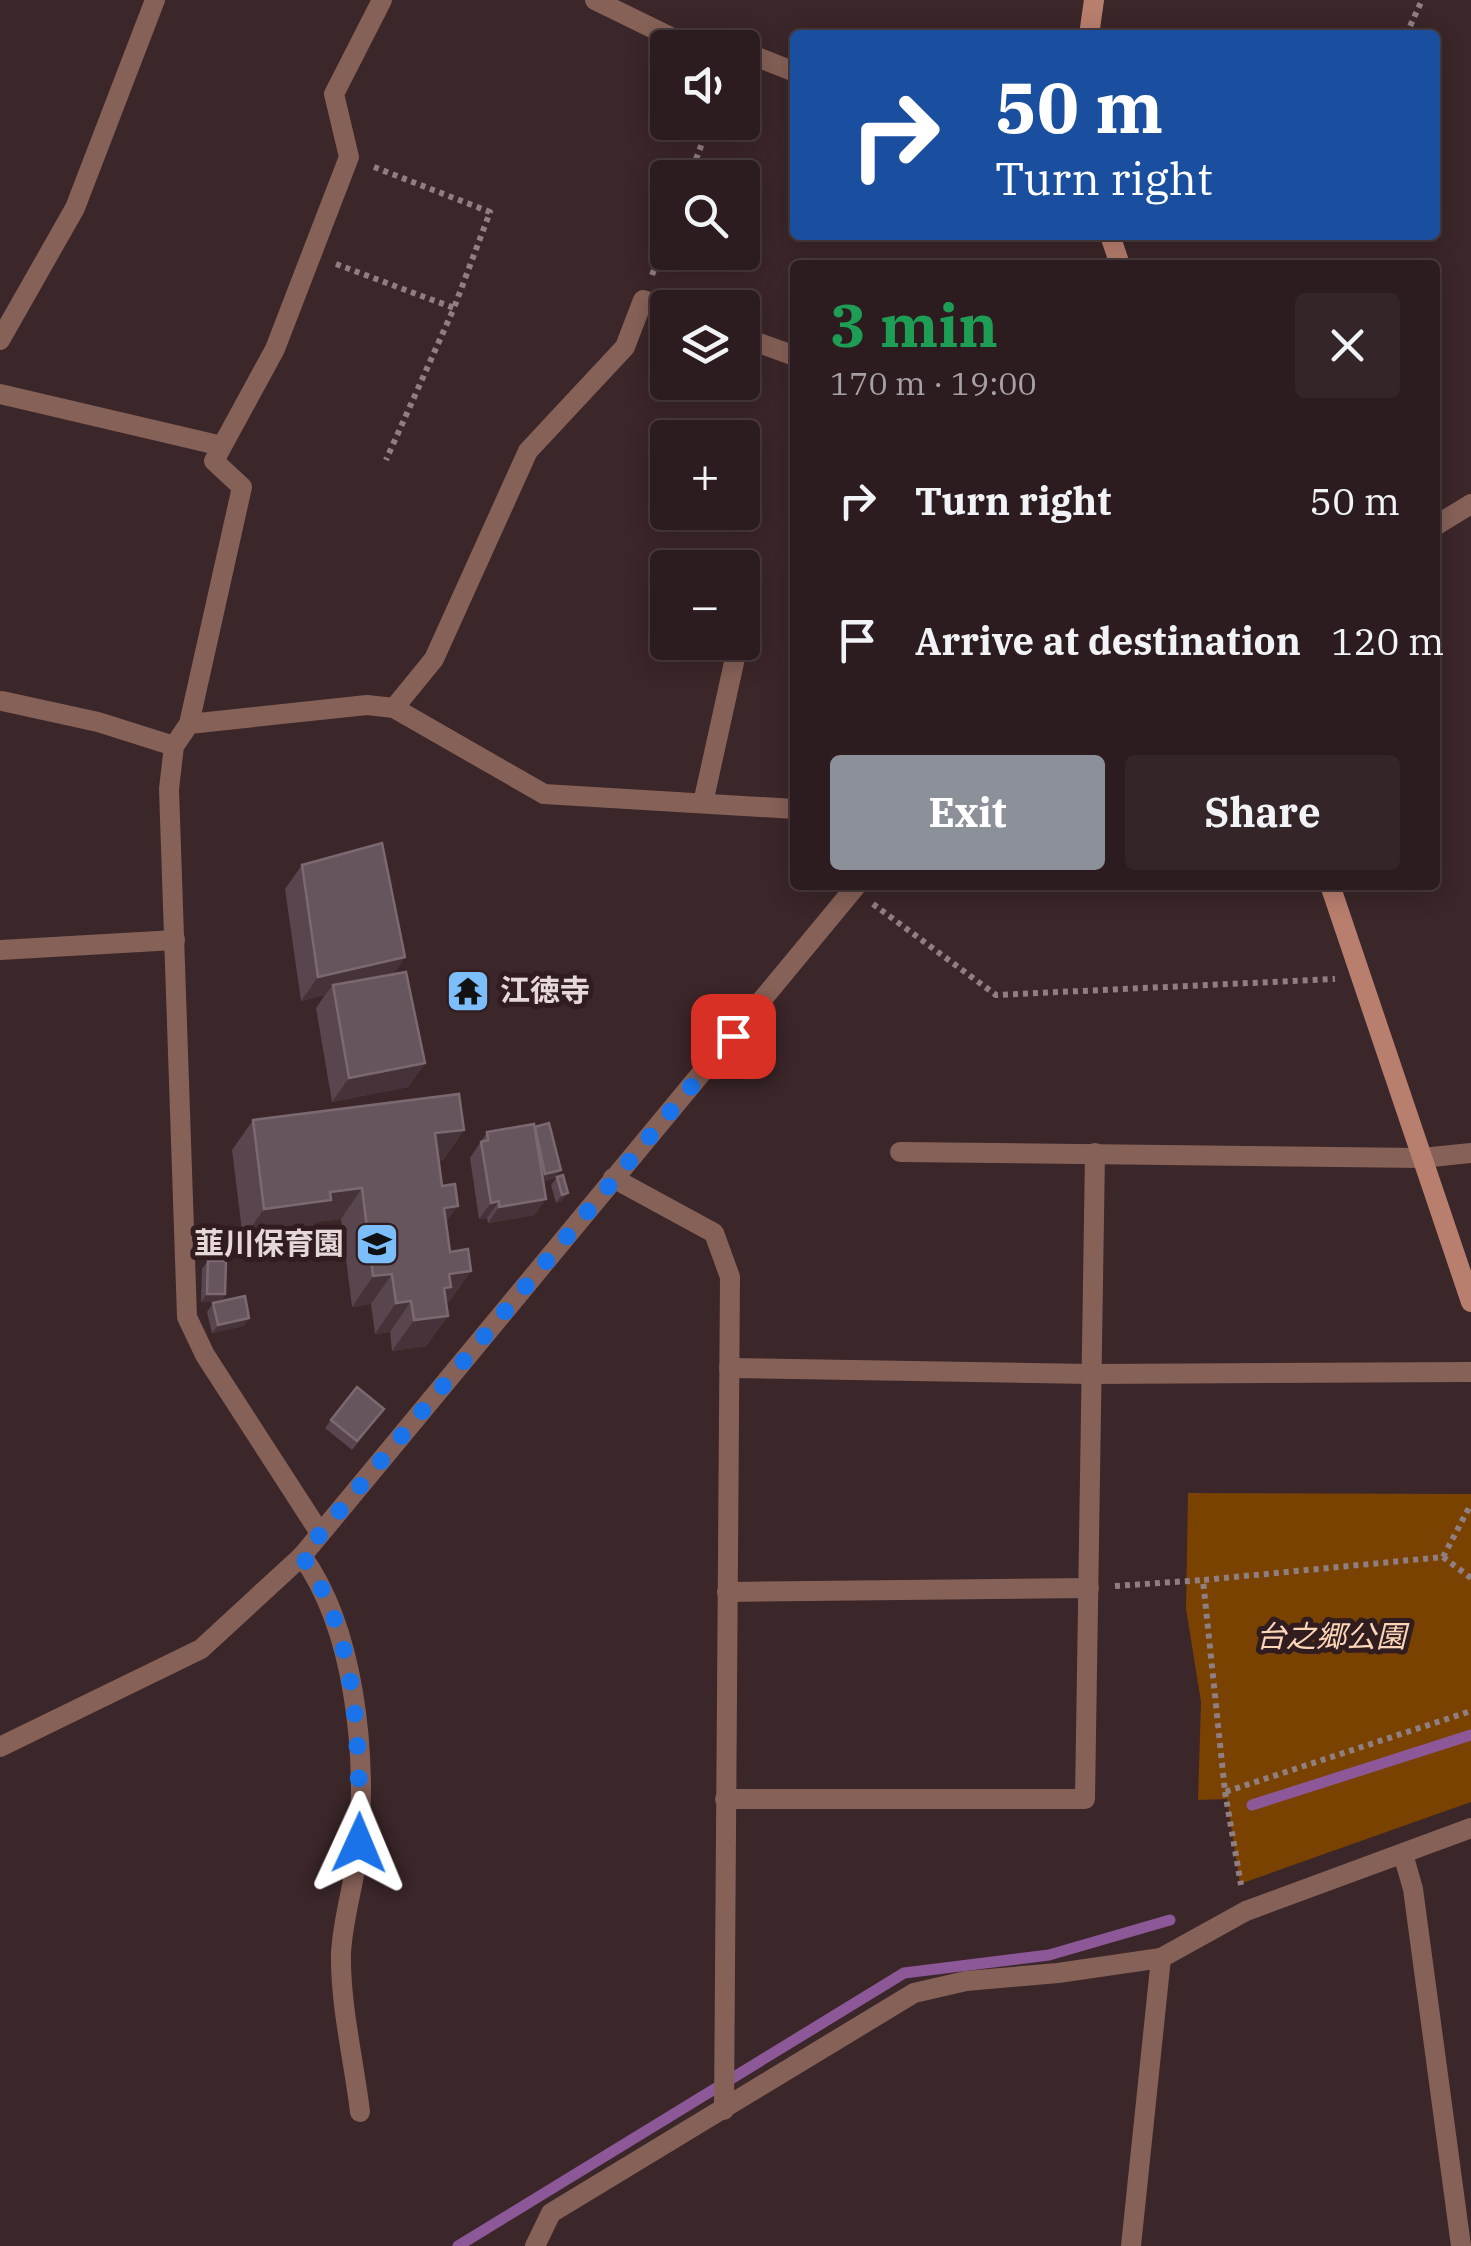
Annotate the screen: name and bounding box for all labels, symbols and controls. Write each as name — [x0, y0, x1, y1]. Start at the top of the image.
map controls — [650, 30, 760, 660]
button: sound — [650, 30, 760, 140]
text: 50 m — [995, 61, 1163, 152]
icon: right — [830, 70, 960, 200]
text: Turn right — [995, 149, 1213, 207]
button: search — [650, 160, 760, 270]
text: 3 min — [830, 285, 998, 364]
button: layers — [650, 290, 760, 400]
button: close — [1295, 293, 1400, 398]
text: 170 m · 19:00 — [830, 362, 1037, 404]
button: + — [650, 420, 760, 530]
icon: right — [830, 473, 885, 528]
text: Turn right — [915, 476, 1111, 525]
text: 50 m — [1309, 476, 1400, 525]
button: − — [650, 550, 760, 660]
icon: arrive — [830, 613, 885, 668]
text: Arrive at destination — [915, 616, 1301, 665]
text: 120 m — [1331, 616, 1444, 665]
button: Exit — [830, 755, 1105, 870]
button: Share — [1125, 755, 1400, 870]
temple icon: 江徳寺 — [445, 968, 491, 1014]
place label: 江徳寺 — [500, 970, 590, 1009]
pin — [691, 994, 776, 1079]
icon: arrive — [706, 1009, 761, 1064]
school or university icon: 韮川保育園 — [354, 1221, 400, 1267]
place label: 韮川保育園 — [194, 1223, 344, 1262]
park label: 台之郷公園 — [1256, 1616, 1410, 1655]
position arrow — [307, 1791, 411, 1895]

